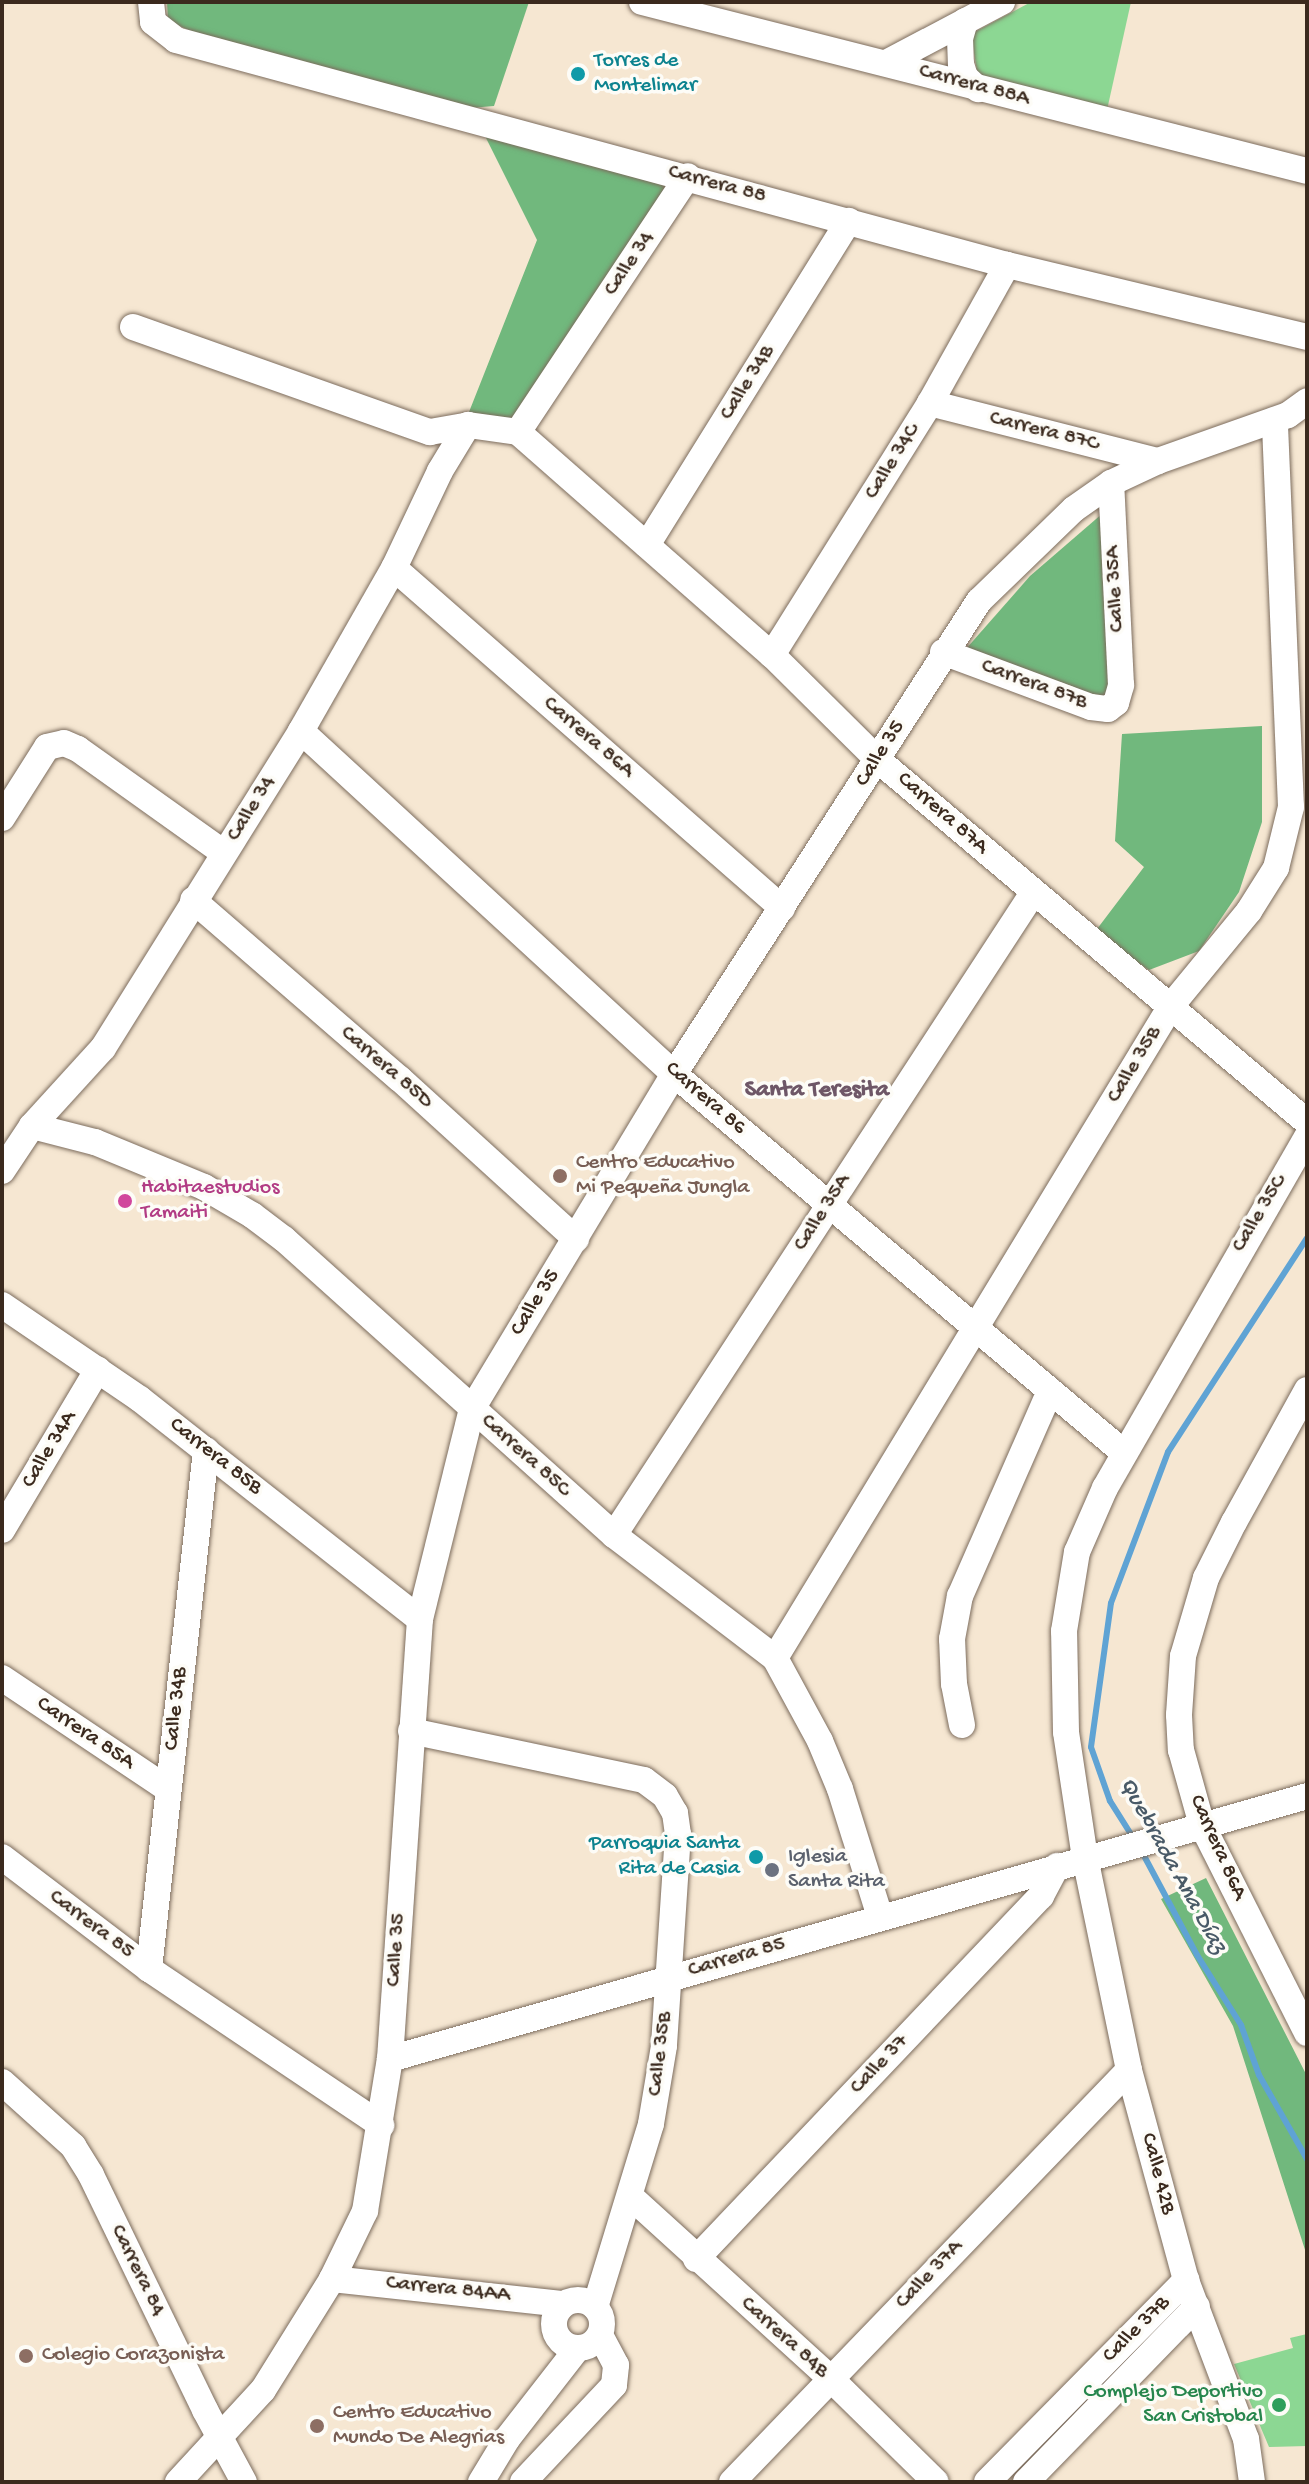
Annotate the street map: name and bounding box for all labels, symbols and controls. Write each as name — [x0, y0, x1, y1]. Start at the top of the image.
place label: Torres de Montelimar — [594, 48, 697, 100]
street label: Carrera 88A — [916, 59, 1032, 113]
marker: Torres de Montelimar — [569, 65, 587, 83]
street label: Carrera 88 — [665, 159, 769, 211]
street label: Calle 34 — [599, 227, 661, 301]
street label: Calle 34B — [715, 341, 781, 425]
street label: Carrera 87C — [987, 406, 1101, 458]
street label: Calle 34C — [860, 419, 926, 505]
street label: Calle 35A — [1101, 545, 1131, 633]
street label: Carrera 87B — [977, 654, 1091, 716]
street label: Carrera 86A — [537, 691, 639, 785]
street label: Calle 35 — [850, 716, 912, 792]
street label: Carrera 87A — [891, 767, 993, 861]
street label: Calle 34 — [222, 771, 282, 847]
street label: Carrera 85D — [334, 1021, 438, 1115]
street label: Calle 35B — [1102, 1022, 1168, 1108]
street label: Carrera 86 — [659, 1056, 751, 1142]
district label: Santa Teresita — [745, 1077, 889, 1105]
place label: Centro Educativo Mi Pequeña Jungla — [576, 1150, 749, 1202]
marker: Centro Educativo Mi Pequeña Jungla — [551, 1167, 569, 1185]
street label: Calle 35A — [788, 1170, 858, 1256]
street label: Calle 35C — [1227, 1171, 1293, 1257]
place label: Habitaestudios Tamaiti — [141, 1175, 279, 1226]
marker: Habitaestudios Tamaiti — [116, 1192, 134, 1210]
street label: Calle 35 — [505, 1265, 567, 1341]
street label: Calle 34A — [17, 1407, 83, 1493]
street label: Carrera 85C — [475, 1409, 575, 1503]
street label: Carrera 85B — [163, 1412, 267, 1502]
street label: Calle 34B — [160, 1666, 194, 1752]
street label: Carrera 85A — [31, 1691, 139, 1777]
water label: Quebrada Ana Díaz — [1112, 1773, 1232, 1959]
street label: Carrera 86A — [1182, 1791, 1252, 1905]
place label: Parroquia Santa Rita de Casia — [589, 1831, 740, 1882]
place label: Iglesia Santa Rita — [788, 1844, 885, 1896]
marker: Parroquia Santa Rita de Casia — [747, 1848, 765, 1866]
marker: Iglesia Santa Rita — [763, 1861, 781, 1879]
street label: Carrera 85 — [43, 1884, 139, 1966]
street label: Calle 35 — [381, 1912, 413, 1988]
street label: Carrera 85 — [685, 1932, 789, 1984]
street label: Calle 35B — [643, 2010, 679, 2098]
street label: Calle 37 — [845, 2029, 915, 2101]
street label: Calle 42B — [1134, 2131, 1180, 2217]
street label: Carrera 84 — [103, 2221, 171, 2321]
street label: Calle 37A — [891, 2235, 969, 2315]
street label: Carrera 84AA — [385, 2270, 511, 2310]
street label: Carrera 84B — [734, 2291, 834, 2385]
street label: Calle 37B — [1098, 2291, 1176, 2369]
place label: Colegio Corazonista — [42, 2343, 224, 2369]
marker: Colegio Corazonista — [17, 2347, 35, 2365]
place label: Complejo Deportivo San Cristobal — [1083, 2379, 1263, 2430]
marker: Complejo Deportivo San Cristobal — [1270, 2396, 1288, 2414]
place label: Centro Educativo Mundo De Alegrias — [333, 2400, 504, 2452]
marker: Centro Educativo Mundo De Alegrias — [308, 2417, 326, 2435]

